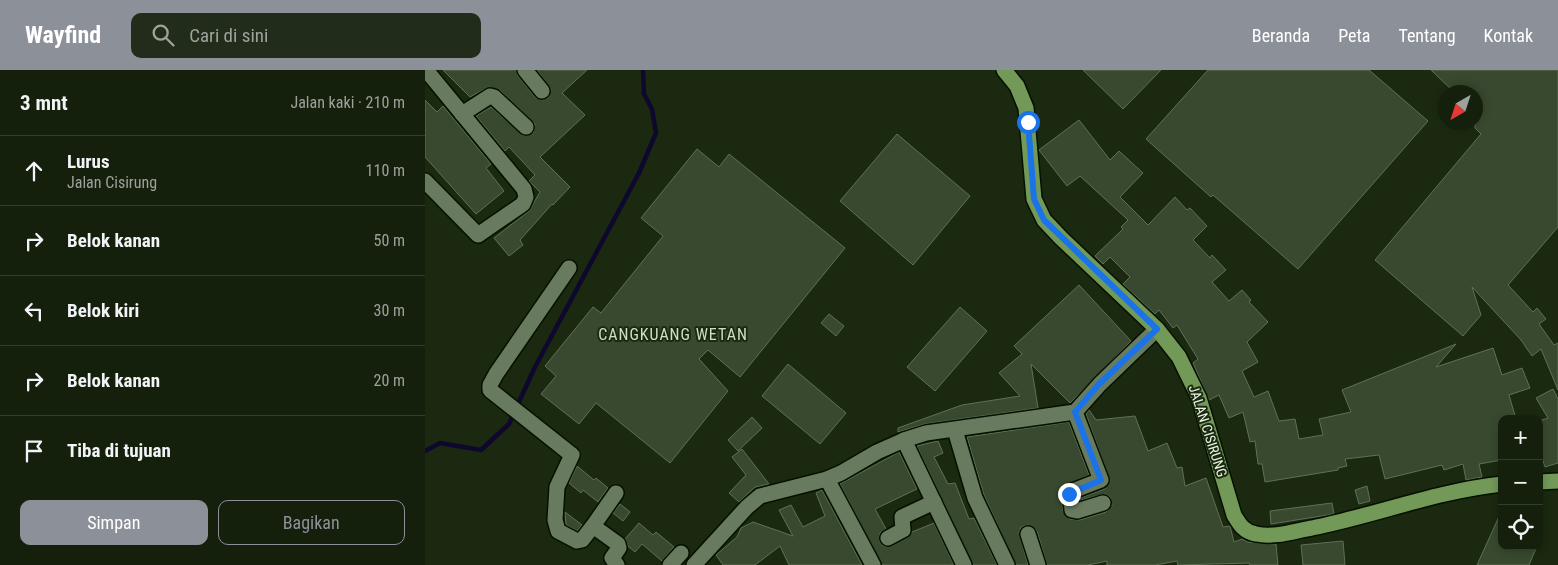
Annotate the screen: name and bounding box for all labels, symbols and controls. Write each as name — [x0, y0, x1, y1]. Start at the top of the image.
search box — [131, 13, 481, 58]
text: Wayfind — [25, 21, 101, 49]
icon: search — [149, 21, 177, 49]
text: Cari di sini — [189, 24, 268, 47]
text: Beranda — [1252, 25, 1310, 46]
text: Peta — [1338, 25, 1370, 46]
text: Tentang — [1398, 25, 1456, 46]
text: Kontak — [1484, 25, 1533, 46]
north arrow — [1438, 85, 1483, 130]
text: 3 mnt — [20, 91, 68, 115]
text: Jalan kaki · 210 m — [290, 93, 405, 112]
route start — [1017, 111, 1040, 134]
text: Lurus — [67, 150, 110, 173]
icon: ahead — [20, 157, 48, 185]
text: 110 m — [366, 161, 405, 180]
text: Jalan Cisirung — [67, 173, 157, 192]
icon: right — [20, 227, 48, 255]
text: Belok kanan — [67, 229, 160, 252]
text: 50 m — [373, 231, 405, 250]
icon: left — [20, 297, 48, 325]
text: Belok kiri — [67, 299, 139, 322]
text: 30 m — [373, 301, 405, 320]
district label: CANGKUANG WETAN — [598, 325, 748, 344]
icon: right — [20, 367, 48, 395]
text: Belok kanan — [67, 369, 160, 392]
text: 20 m — [373, 371, 405, 390]
street label: JALAN CISIRUNG — [1186, 383, 1230, 479]
map controls — [1498, 415, 1543, 550]
button: + — [1498, 415, 1543, 460]
icon: arrive — [20, 437, 48, 465]
text: Tiba di tujuan — [67, 439, 171, 462]
button: − — [1498, 460, 1543, 505]
route end — [1058, 483, 1081, 506]
button: Simpan — [20, 500, 208, 545]
button: Bagikan — [218, 500, 405, 545]
button: locate — [1498, 505, 1543, 550]

